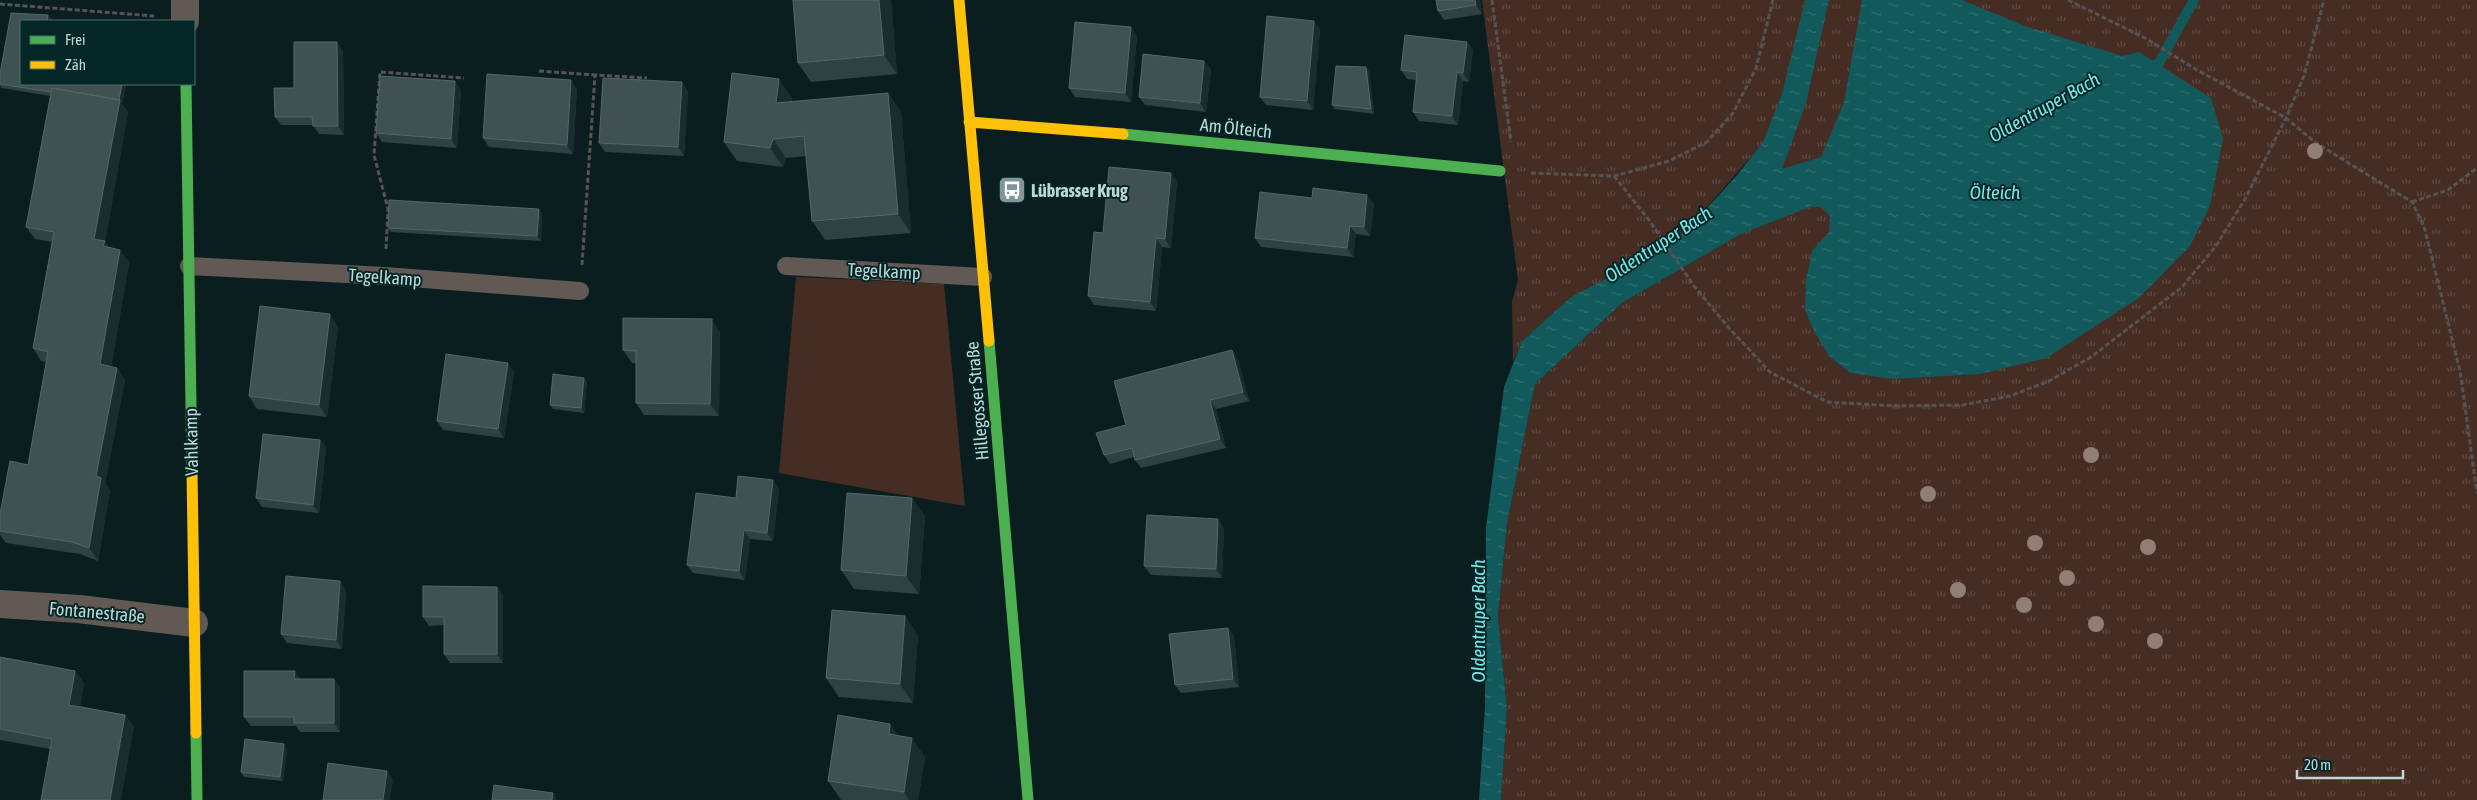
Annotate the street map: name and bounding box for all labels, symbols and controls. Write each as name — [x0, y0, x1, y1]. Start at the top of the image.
legend — [20, 20, 195, 85]
text: Frei — [65, 31, 85, 48]
text: Zäh — [65, 56, 86, 73]
water label: Oldentruper Bach — [1985, 68, 2103, 146]
street label: Am Ölteich — [1199, 114, 1273, 142]
bus stop icon: Lübrasser Krug — [997, 175, 1027, 205]
place label: Lübrasser Krug — [1031, 180, 1128, 201]
water label: Ölteich — [1970, 181, 2020, 203]
water label: Oldentruper Bach — [1600, 201, 1716, 287]
street label: Tegelkamp — [847, 259, 921, 283]
street label: Tegelkamp — [348, 264, 422, 290]
street label: Hillegosser Straße — [961, 341, 993, 461]
street label: Vahlkamp — [180, 408, 202, 476]
water label: Oldentruper Bach — [1467, 560, 1489, 682]
street label: Fontanestraße — [48, 597, 146, 627]
scale bar — [2297, 748, 2403, 780]
text: 20 m — [2304, 756, 2331, 773]

